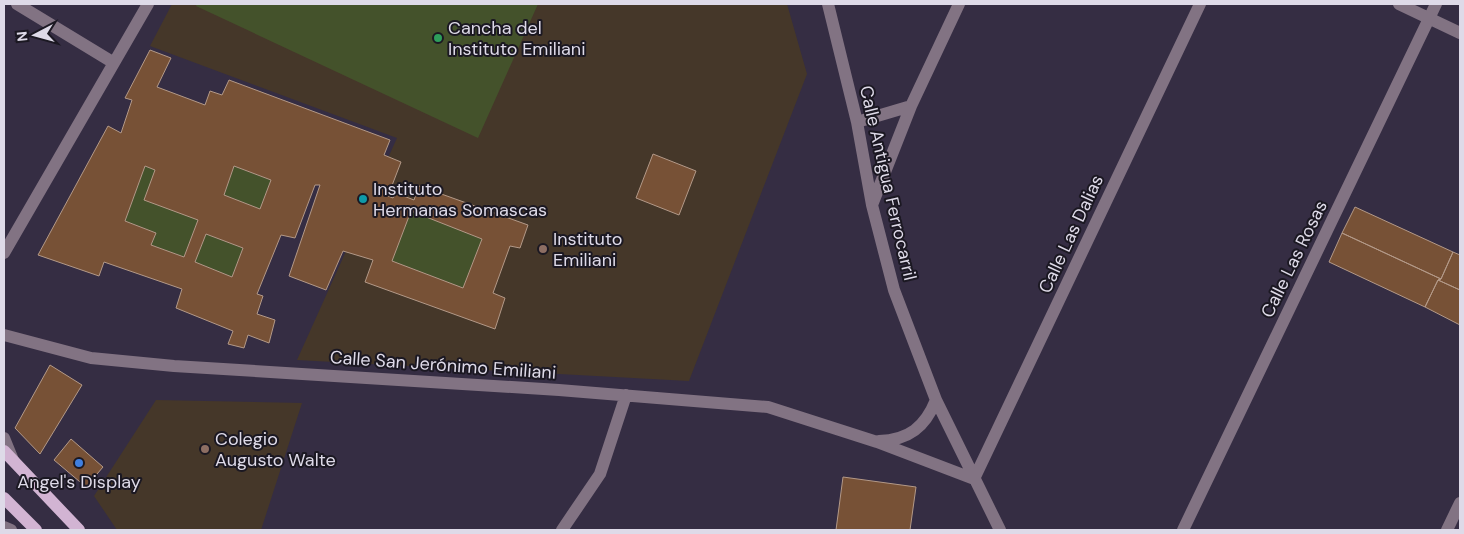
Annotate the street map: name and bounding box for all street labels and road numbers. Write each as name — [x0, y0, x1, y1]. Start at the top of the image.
street label: Calle Antigua Ferrocarril — [854, 83, 922, 283]
street label: Calle Las Dalias — [1033, 171, 1109, 297]
street label: Calle Las Rosas — [1255, 196, 1333, 322]
street label: Calle San Jerónimo Emiliani — [329, 345, 557, 385]

